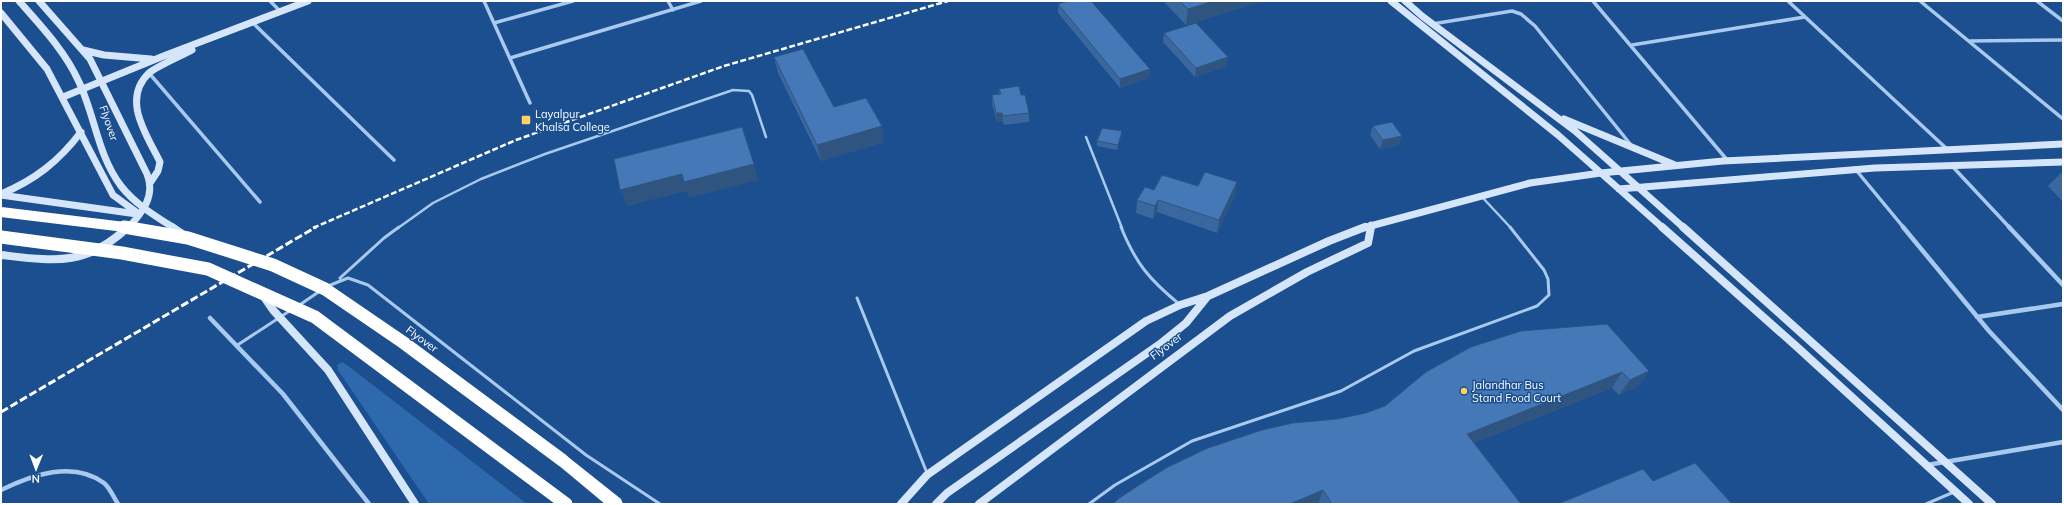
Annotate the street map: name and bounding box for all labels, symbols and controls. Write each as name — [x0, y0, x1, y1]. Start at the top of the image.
street label: Flyover — [96, 103, 122, 143]
place label: Layalpur Khalsa College — [535, 107, 610, 134]
marker: Layalpur Khalsa College — [520, 114, 532, 126]
street label: Flyover — [403, 323, 441, 355]
street label: Flyover — [1147, 329, 1185, 363]
place label: Jalandhar Bus Stand Food Court — [1472, 378, 1561, 405]
marker: Jalandhar Bus Stand Food Court — [1459, 386, 1469, 396]
north arrow — [16, 449, 56, 489]
text: N — [32, 472, 40, 486]

